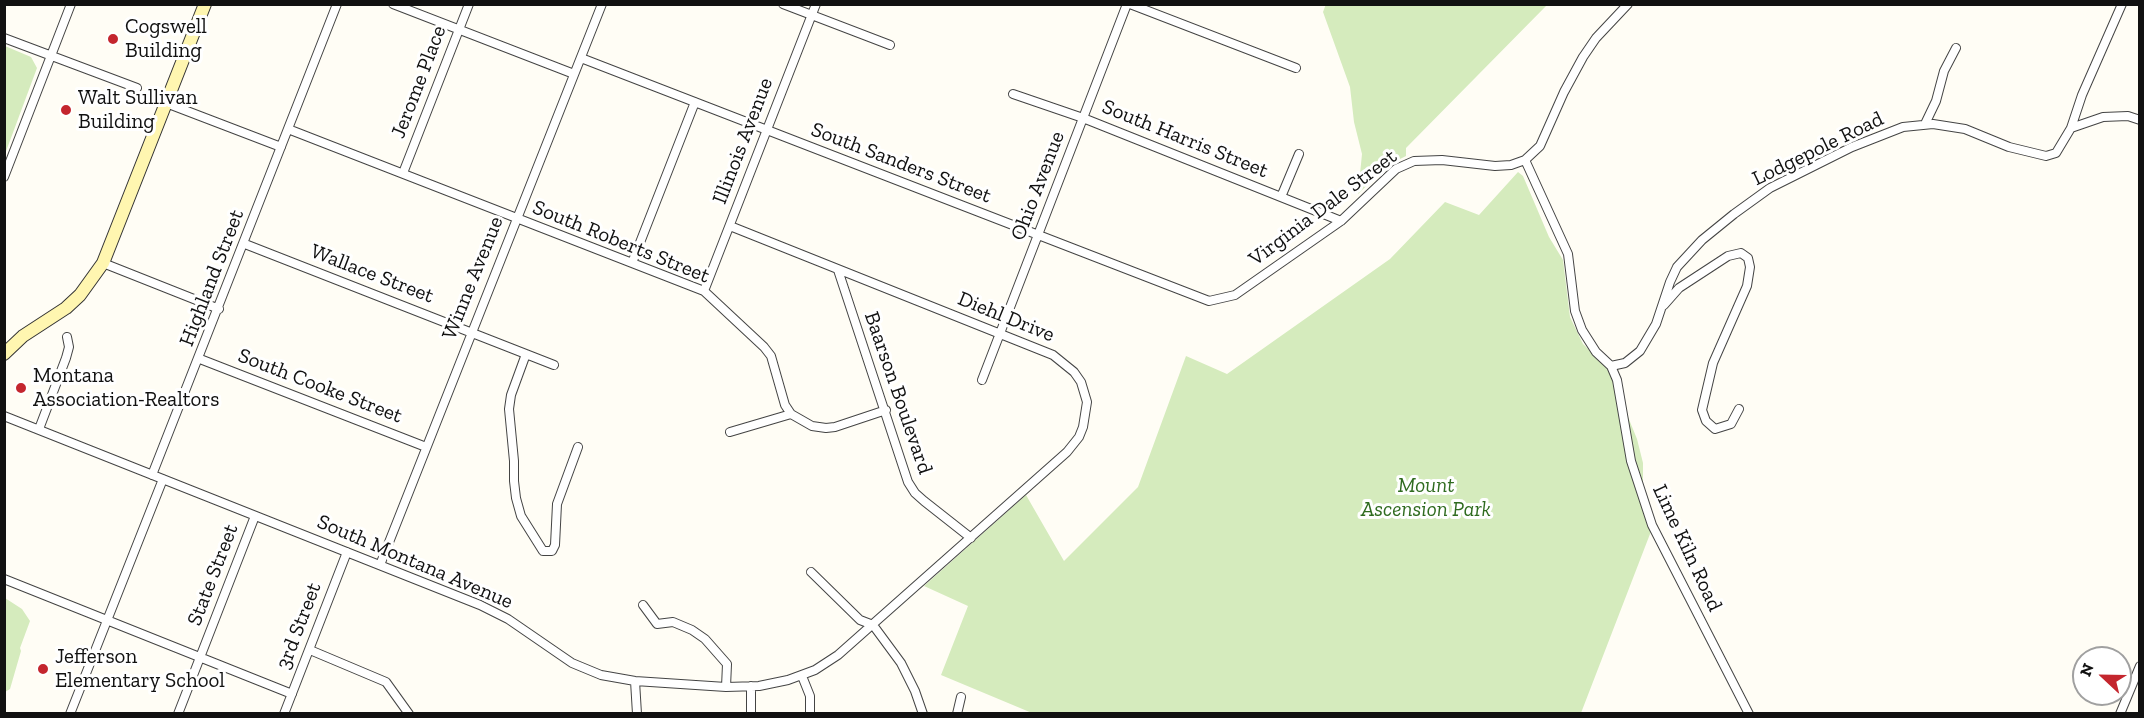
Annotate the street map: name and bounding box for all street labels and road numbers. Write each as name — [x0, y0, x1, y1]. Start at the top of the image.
street label: Jerome Place — [386, 22, 452, 142]
street label: Illinois Avenue — [707, 74, 779, 208]
street label: South Harris Street — [1098, 94, 1272, 184]
street label: Lodgepole Road — [1748, 106, 1888, 192]
street label: South Sanders Street — [807, 117, 995, 209]
street label: Ohio Avenue — [1006, 128, 1070, 244]
street label: Virginia Dale Street — [1244, 144, 1402, 272]
street label: South Roberts Street — [529, 195, 713, 289]
street label: Highland Street — [174, 206, 250, 350]
street label: Winne Avenue — [437, 213, 509, 343]
street label: Wallace Street — [307, 239, 437, 309]
street label: Diehl Drive — [954, 286, 1058, 348]
street label: Baarson Boulevard — [858, 309, 938, 477]
street label: South Cooke Street — [234, 343, 406, 429]
street label: Lime Kiln Road — [1647, 481, 1727, 615]
street label: South Montana Avenue — [313, 509, 517, 615]
street label: State Street — [182, 521, 244, 629]
street label: 3rd Street — [271, 579, 327, 673]

